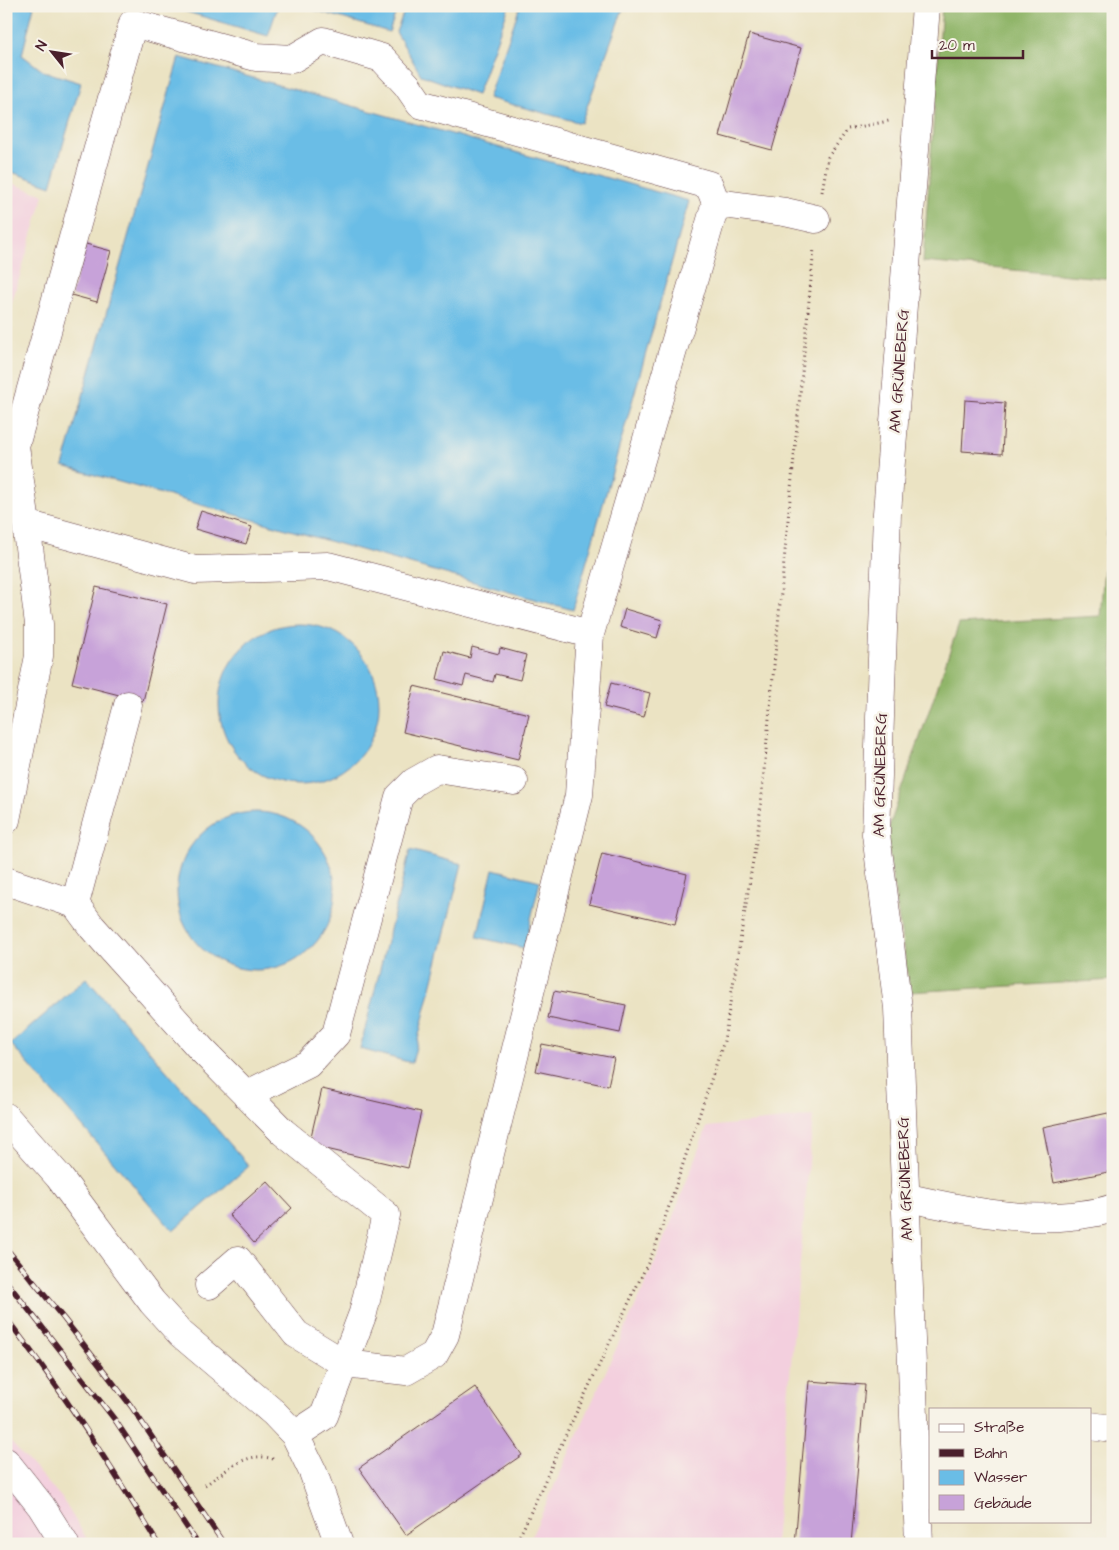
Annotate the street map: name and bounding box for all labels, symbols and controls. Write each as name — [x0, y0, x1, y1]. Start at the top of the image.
north arrow — [28, 28, 78, 78]
scale bar — [932, 28, 1023, 60]
text: 20 m — [939, 35, 975, 56]
text: N — [31, 37, 53, 55]
street label: AM GRÜNEBERG — [884, 308, 914, 434]
street label: AM GRÜNEBERG — [868, 713, 892, 837]
street label: AM GRÜNEBERG — [892, 1117, 918, 1241]
legend — [929, 1408, 1092, 1522]
text: Straße — [974, 1417, 1024, 1438]
text: Bahn — [974, 1443, 1008, 1464]
text: Wasser — [974, 1467, 1027, 1488]
text: Gebäude — [974, 1493, 1032, 1514]

